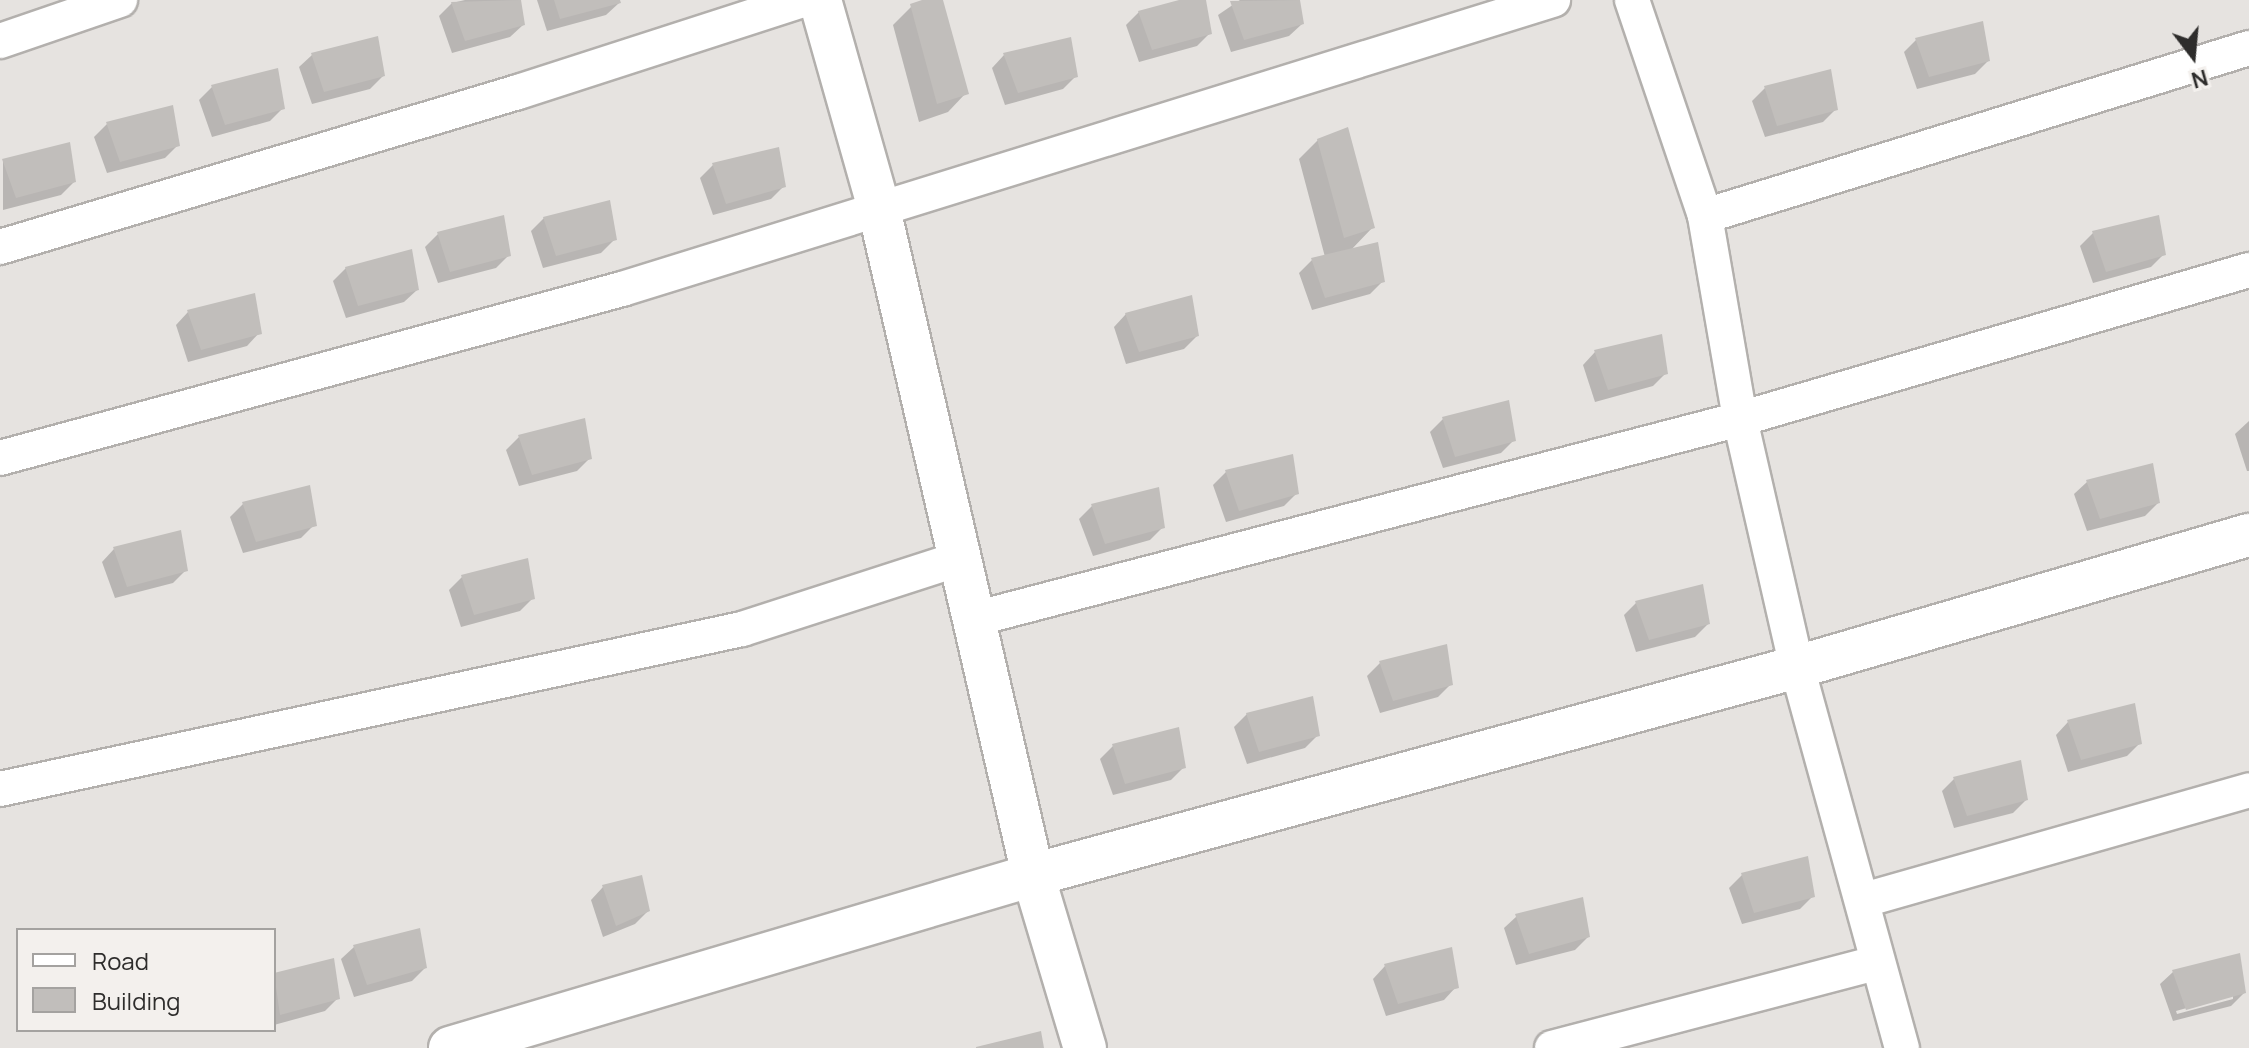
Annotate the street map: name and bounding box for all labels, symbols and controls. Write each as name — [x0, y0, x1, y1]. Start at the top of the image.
north arrow — [2153, 16, 2233, 96]
text: N — [2188, 62, 2211, 96]
legend — [16, 928, 276, 1032]
text: Road — [92, 944, 149, 977]
text: Building — [92, 984, 180, 1017]

